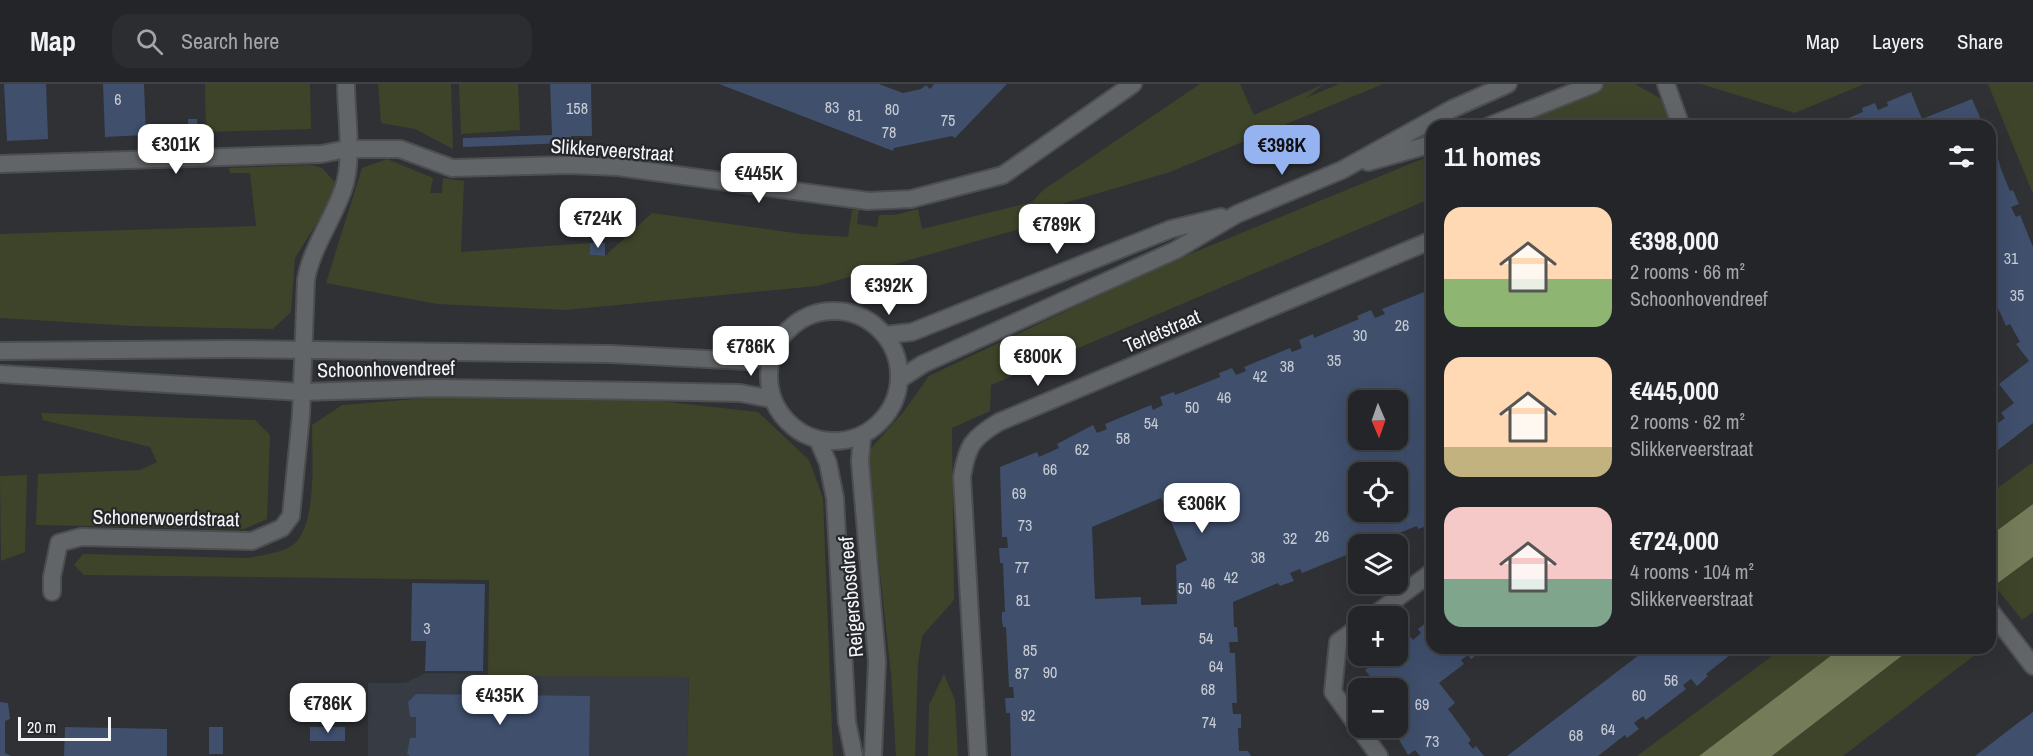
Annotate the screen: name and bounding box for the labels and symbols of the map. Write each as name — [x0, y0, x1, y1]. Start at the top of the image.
house number: 6 — [114, 88, 122, 110]
house number: 83 — [825, 96, 839, 118]
house number: 158 — [566, 97, 588, 119]
house number: 80 — [885, 98, 899, 120]
house number: 81 — [848, 104, 863, 126]
house number: 75 — [941, 109, 955, 131]
house number: 78 — [882, 121, 896, 143]
pin: €301K — [134, 124, 218, 175]
pin: €398K — [1240, 125, 1324, 176]
street label: Slikkerveerstraat — [550, 132, 675, 167]
pin: €445K — [717, 153, 801, 204]
pin: €724K — [556, 198, 640, 249]
pin: €789K — [1015, 204, 1099, 255]
house number: 31 — [2004, 247, 2019, 269]
pin: €392K — [847, 265, 931, 316]
house number: 35 — [2010, 284, 2024, 306]
street label: Terletstraat — [1119, 302, 1205, 359]
house number: 26 — [1395, 314, 1409, 336]
house number: 30 — [1353, 324, 1367, 346]
pin: €786K — [709, 326, 793, 377]
pin: €800K — [996, 336, 1080, 387]
house number: 35 — [1327, 349, 1341, 371]
street label: Schoonhovendreef — [317, 354, 455, 383]
house number: 38 — [1280, 355, 1294, 377]
house number: 42 — [1253, 365, 1267, 387]
house number: 46 — [1217, 386, 1231, 408]
north arrow — [1348, 390, 1408, 450]
house number: 50 — [1185, 396, 1199, 418]
house number: 54 — [1144, 412, 1158, 434]
house number: 58 — [1116, 427, 1130, 449]
house number: 62 — [1075, 438, 1089, 460]
house number: 66 — [1043, 458, 1057, 480]
house number: 69 — [1012, 482, 1026, 504]
pin: €306K — [1160, 483, 1244, 534]
street label: Schonerwoerdstraat — [92, 503, 240, 532]
house number: 73 — [1018, 514, 1032, 536]
house number: 26 — [1315, 525, 1329, 547]
house number: 32 — [1283, 527, 1297, 549]
street label: Reigersbosdreef — [832, 535, 869, 659]
house number: 38 — [1251, 546, 1265, 568]
house number: 77 — [1015, 556, 1029, 578]
house number: 42 — [1224, 566, 1238, 588]
house number: 46 — [1201, 572, 1215, 594]
house number: 50 — [1178, 577, 1192, 599]
house number: 81 — [1016, 589, 1031, 611]
house number: 3 — [423, 617, 431, 639]
house number: 54 — [1199, 627, 1213, 649]
house number: 85 — [1023, 639, 1037, 661]
house number: 64 — [1209, 655, 1223, 677]
house number: 90 — [1043, 661, 1057, 683]
house number: 87 — [1015, 662, 1029, 684]
house number: 56 — [1664, 669, 1678, 691]
pin: €435K — [458, 675, 542, 726]
house number: 68 — [1201, 678, 1215, 700]
pin: €786K — [286, 683, 370, 734]
house number: 60 — [1632, 684, 1646, 706]
house number: 69 — [1415, 693, 1429, 715]
house number: 92 — [1021, 704, 1035, 726]
house number: 74 — [1202, 711, 1216, 733]
scale bar — [18, 714, 111, 742]
house number: 64 — [1601, 718, 1615, 740]
house number: 68 — [1569, 724, 1583, 746]
house number: 73 — [1425, 730, 1439, 752]

